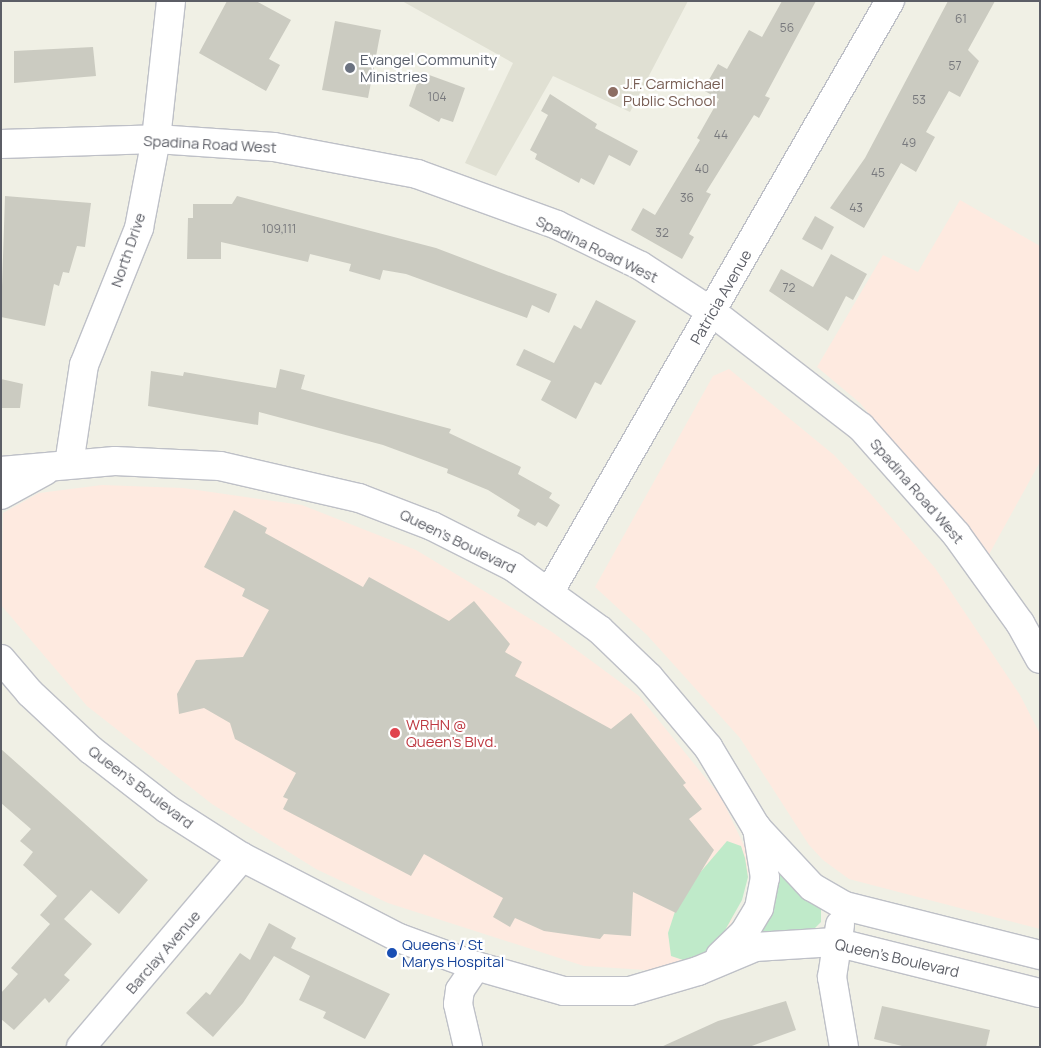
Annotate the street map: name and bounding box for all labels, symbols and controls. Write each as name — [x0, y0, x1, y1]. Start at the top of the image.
house number: 61 — [955, 12, 967, 26]
house number: 56 — [780, 21, 794, 35]
place label: Evangel Community Ministries — [360, 50, 497, 85]
house number: 57 — [949, 59, 961, 73]
marker: Evangel Community Ministries — [344, 62, 356, 74]
place label: J.F. Carmichael Public School — [623, 74, 724, 109]
marker: J.F. Carmichael Public School — [607, 86, 619, 98]
house number: 104 — [427, 90, 447, 104]
house number: 53 — [912, 93, 926, 107]
house number: 44 — [714, 128, 728, 142]
street label: Spadina Road West — [143, 132, 277, 156]
house number: 49 — [902, 136, 916, 150]
house number: 40 — [695, 162, 709, 176]
house number: 45 — [871, 166, 885, 180]
house number: 36 — [680, 191, 694, 205]
house number: 43 — [849, 201, 863, 215]
street label: North Drive — [107, 210, 149, 290]
street label: Spadina Road West — [533, 212, 661, 286]
house number: 109,111 — [262, 222, 296, 236]
house number: 32 — [655, 226, 669, 240]
street label: Patricia Avenue — [687, 247, 755, 347]
house number: 72 — [783, 281, 795, 295]
street label: Spadina Road West — [866, 435, 968, 547]
street label: Queen's Boulevard — [397, 505, 519, 577]
place label: WRHN @ Queen’s Blvd. — [406, 715, 497, 750]
marker: WRHN @ Queen’s Blvd. — [388, 726, 402, 740]
street label: Queen's Boulevard — [85, 742, 197, 832]
street label: Barclay Avenue — [122, 907, 204, 997]
place label: Queens / St Marys Hospital — [402, 935, 504, 970]
street label: Queen's Boulevard — [833, 935, 961, 981]
marker: Queens / St Marys Hospital — [386, 947, 398, 959]

